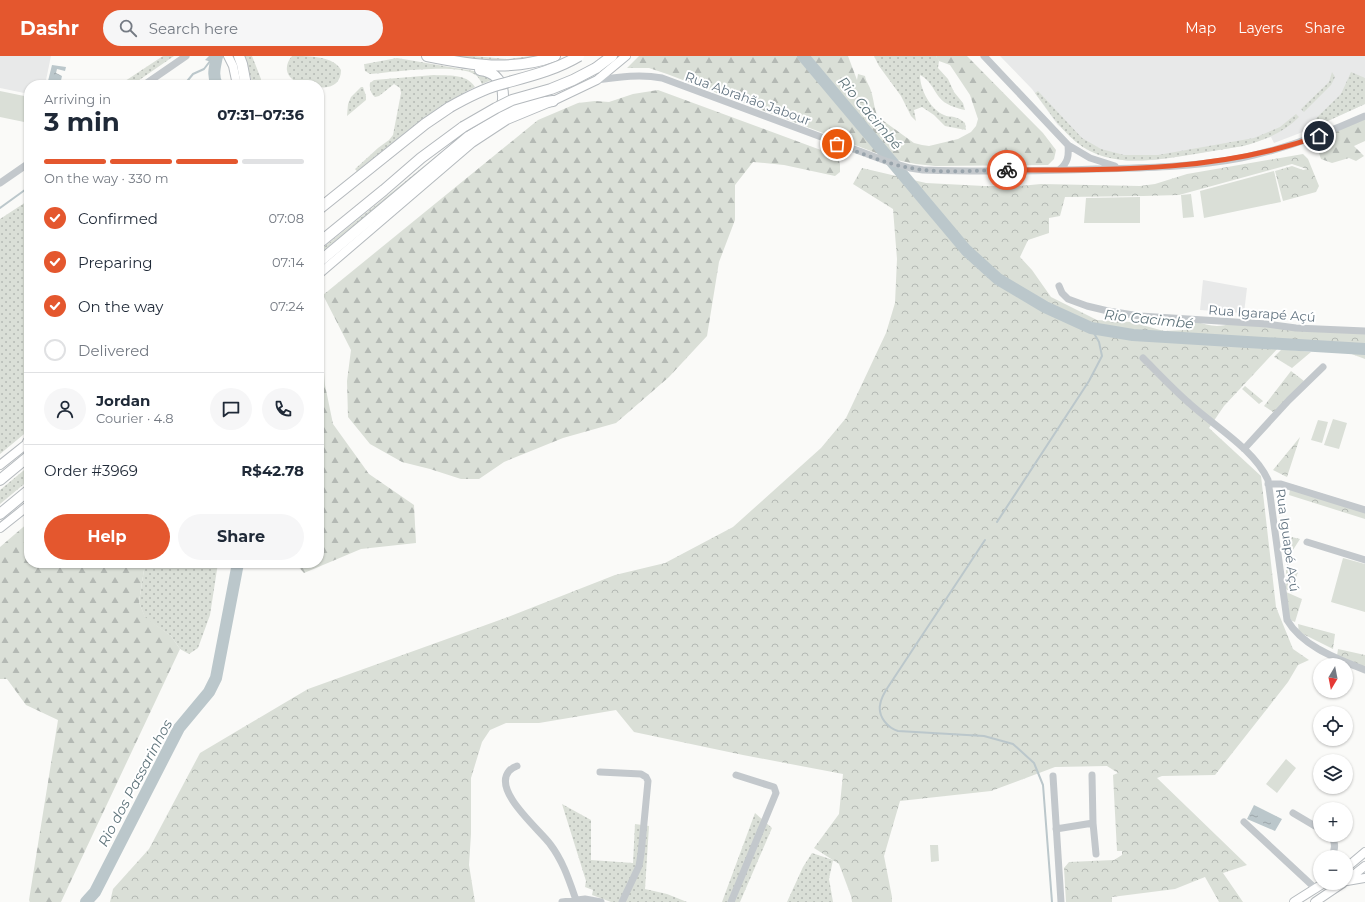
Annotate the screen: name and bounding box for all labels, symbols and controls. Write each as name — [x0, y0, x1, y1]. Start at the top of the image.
search box — [103, 10, 383, 46]
text: Dashr — [20, 17, 79, 40]
icon: search — [117, 17, 139, 39]
text: Search here — [149, 19, 238, 38]
text: Map — [1185, 19, 1216, 37]
text: Layers — [1238, 19, 1283, 37]
text: Share — [1305, 19, 1345, 37]
street label: Rua Abrahão Jabour — [683, 68, 813, 128]
water label: Rio Cacimbé — [834, 73, 906, 153]
text: Arriving in — [44, 91, 111, 107]
text: 07:31–07:36 — [217, 105, 304, 124]
text: 3 min — [44, 106, 120, 138]
pin — [1302, 119, 1336, 153]
icon: home — [1308, 125, 1330, 147]
pin — [820, 127, 854, 161]
icon: bag — [826, 133, 848, 155]
courier — [987, 150, 1027, 190]
icon: bike — [996, 159, 1018, 181]
text: On the way · 330 m — [44, 170, 169, 186]
icon: check — [44, 207, 66, 229]
text: Confirmed — [78, 209, 158, 228]
text: 07:08 — [268, 210, 304, 226]
icon: check — [44, 251, 66, 273]
text: Preparing — [78, 253, 153, 272]
text: 07:14 — [272, 254, 304, 270]
icon: check — [44, 295, 66, 317]
text: On the way — [78, 297, 163, 316]
text: 07:24 — [270, 298, 304, 314]
street label: Rua Igarapé Açú — [1208, 301, 1316, 325]
water label: Rio Cacimbé — [1103, 305, 1195, 333]
text: Delivered — [78, 341, 150, 360]
button: person — [44, 388, 86, 430]
button: chat — [210, 388, 252, 430]
button: phone — [262, 388, 304, 430]
text: Jordan — [96, 391, 150, 410]
text: Courier · 4.8 — [96, 410, 174, 426]
text: Order #3969 — [44, 461, 138, 480]
text: R$42.78 — [241, 461, 304, 480]
street label: Rua Iguapé Açú — [1273, 487, 1303, 593]
button: Help — [44, 514, 170, 560]
button: Share — [178, 514, 304, 560]
north arrow — [1313, 658, 1353, 698]
map controls — [1313, 658, 1353, 890]
button: locate — [1313, 706, 1353, 746]
water label: Rio dos Passarinhos — [94, 716, 176, 850]
button: layers — [1313, 754, 1353, 794]
button: + — [1313, 802, 1353, 842]
button: − — [1313, 850, 1353, 890]

